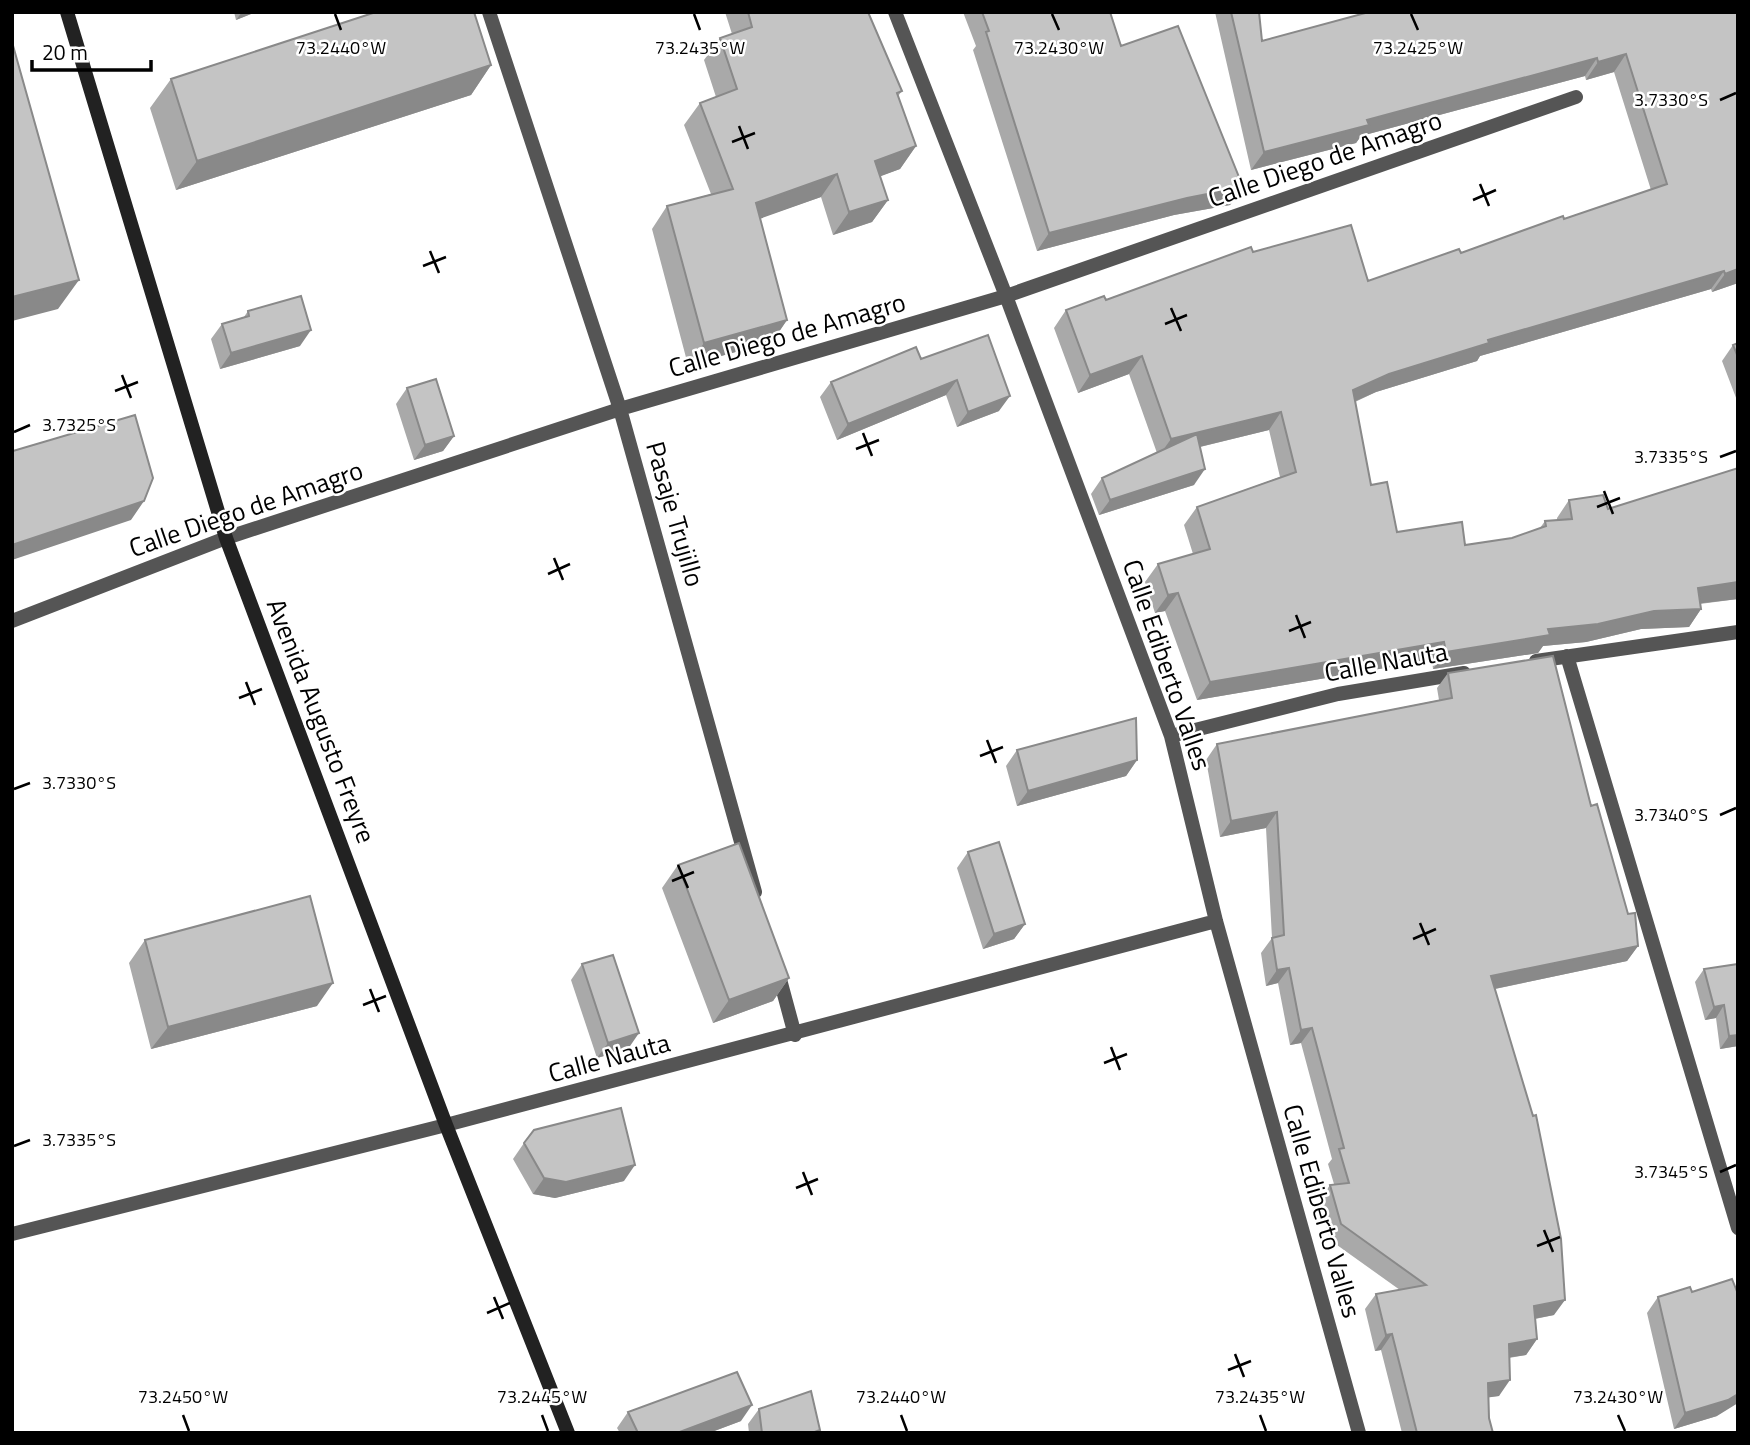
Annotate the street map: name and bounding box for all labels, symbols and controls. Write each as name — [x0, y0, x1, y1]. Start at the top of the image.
scale bar — [32, 28, 150, 72]
text: 73.2440°W — [296, 34, 386, 61]
text: 73.2435°W — [655, 34, 745, 61]
text: 73.2430°W — [1014, 34, 1104, 61]
text: 73.2425°W — [1373, 34, 1463, 61]
text: 20 m — [42, 36, 88, 68]
text: 3.7330°S — [1634, 86, 1708, 113]
street label: Calle Diego de Amagro — [1203, 100, 1447, 217]
street label: Calle Diego de Amagro — [664, 282, 910, 387]
text: 3.7325°S — [42, 411, 116, 438]
street label: Pasaje Trujillo — [636, 437, 715, 591]
text: 3.7335°S — [1634, 443, 1708, 470]
street label: Calle Diego de Amagro — [124, 450, 368, 567]
street label: Calle Ediberto Valles — [1113, 554, 1222, 776]
street label: Avenida Augusto Freyre — [257, 593, 386, 849]
street label: Calle Nauta — [1321, 631, 1451, 692]
text: 3.7330°S — [42, 769, 116, 796]
text: 3.7340°S — [1634, 801, 1708, 828]
street label: Calle Nauta — [544, 1023, 674, 1092]
street label: Calle Ediberto Valles — [1273, 1099, 1372, 1322]
text: 3.7335°S — [42, 1126, 116, 1153]
text: 3.7345°S — [1634, 1158, 1708, 1185]
text: 73.2450°W — [138, 1383, 228, 1410]
text: 73.2445°W — [497, 1383, 587, 1410]
text: 73.2440°W — [856, 1383, 946, 1410]
text: 73.2435°W — [1215, 1383, 1305, 1410]
text: 73.2430°W — [1573, 1383, 1663, 1410]

